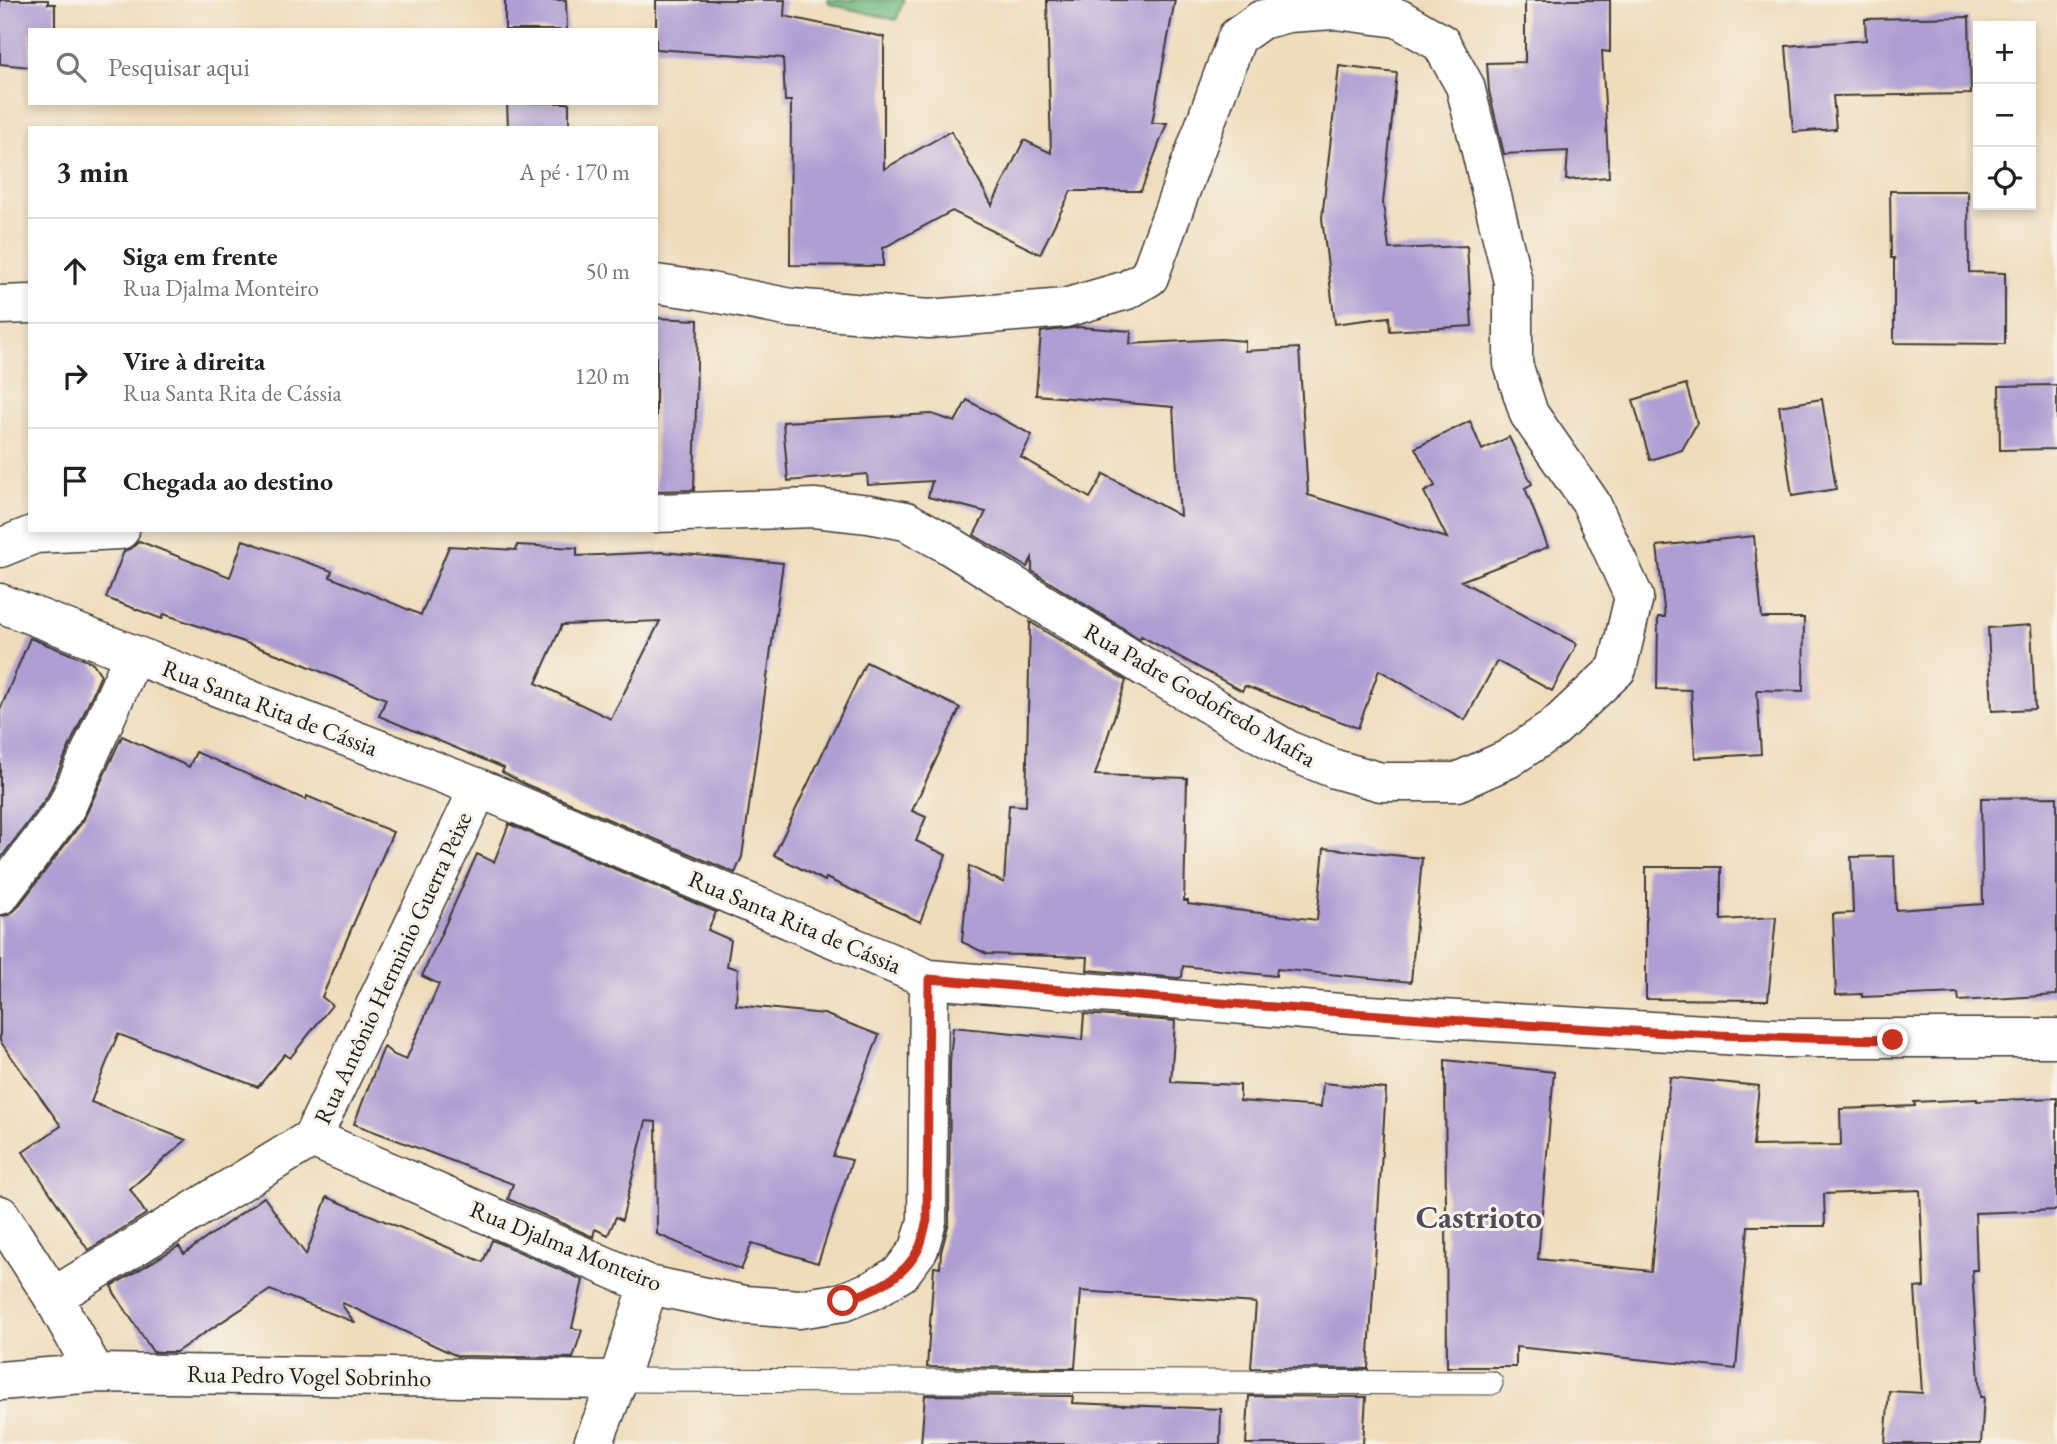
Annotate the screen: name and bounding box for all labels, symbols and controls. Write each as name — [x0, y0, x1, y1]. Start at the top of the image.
map controls — [1973, 21, 2036, 210]
button: + — [1973, 21, 2036, 84]
search box — [28, 28, 658, 105]
icon: search — [52, 48, 90, 86]
text: Pesquisar aqui — [108, 50, 250, 84]
button: − — [1973, 84, 2036, 147]
button: locate — [1973, 147, 2036, 210]
text: 3 min — [56, 152, 129, 191]
text: A pé · 170 m — [519, 157, 630, 187]
text: Siga em frente — [123, 239, 278, 273]
icon: ahead — [56, 252, 94, 290]
text: 50 m — [585, 256, 630, 286]
text: Rua Djalma Monteiro — [123, 273, 319, 303]
text: Vire à direita — [123, 344, 265, 378]
icon: right — [56, 357, 94, 395]
text: 120 m — [574, 361, 630, 391]
text: Rua Santa Rita de Cássia — [123, 378, 342, 408]
icon: arrive — [56, 462, 94, 500]
text: Chegada ao destino — [123, 464, 333, 498]
street label: Rua Padre Godofredo Mafra — [1079, 615, 1322, 774]
street label: Rua Santa Rita de Cássia — [158, 652, 383, 763]
street label: Rua Antônio Herminio Guerra Peixe — [306, 807, 479, 1129]
street label: Rua Santa Rita de Cássia — [684, 863, 907, 981]
route end — [1877, 1024, 1908, 1055]
street label: Rua Djalma Monteiro — [466, 1193, 667, 1298]
district label: Castrioto — [1416, 1196, 1542, 1238]
route start — [827, 1285, 858, 1316]
street label: Rua Pedro Vogel Sobrinho — [187, 1358, 432, 1393]

